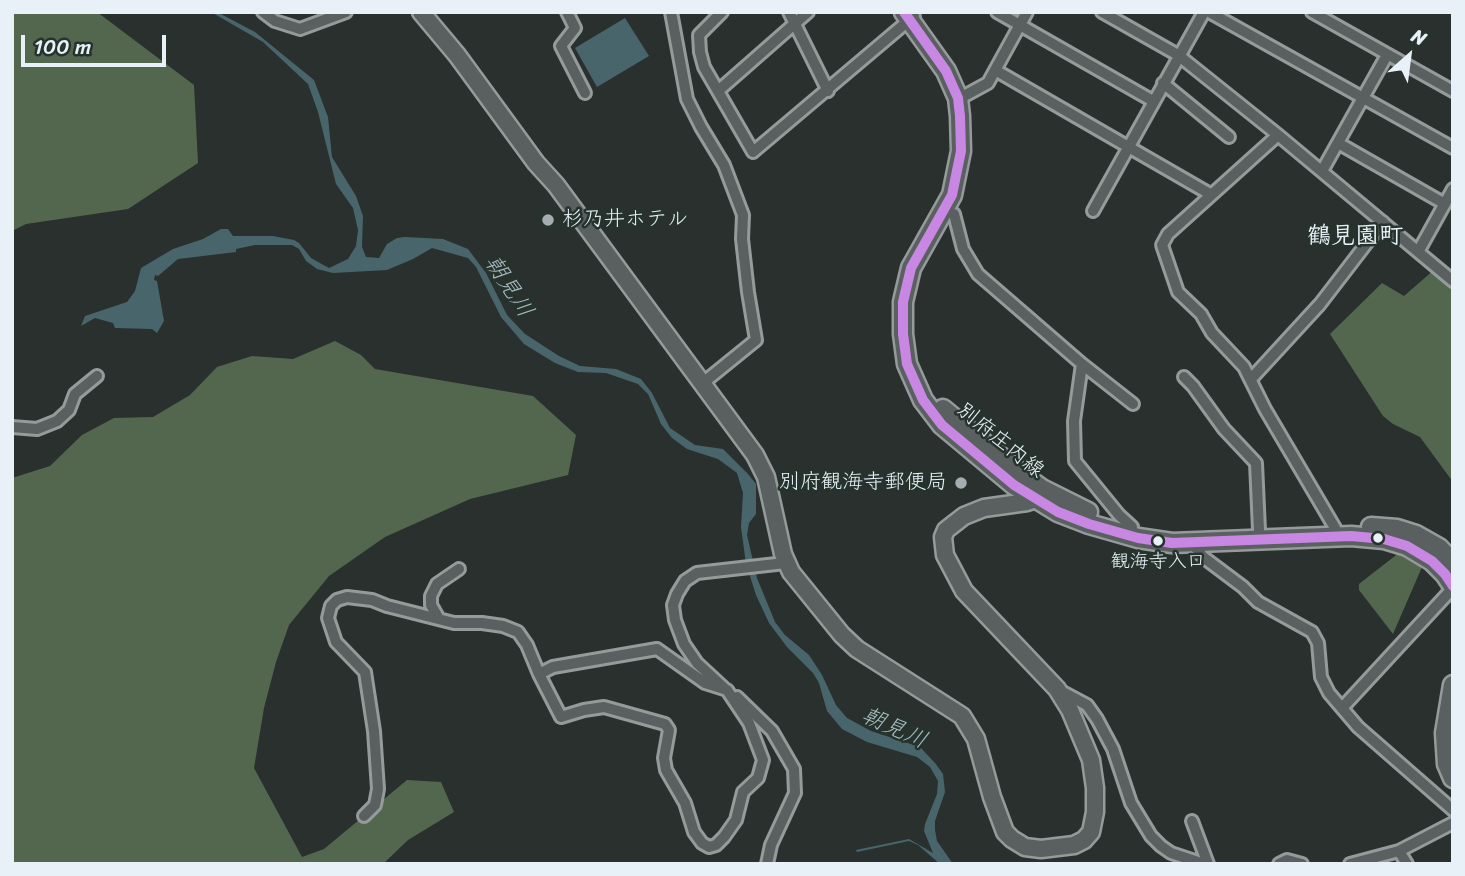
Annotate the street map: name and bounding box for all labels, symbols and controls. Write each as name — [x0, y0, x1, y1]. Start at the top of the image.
text: N — [1406, 19, 1433, 55]
scale bar — [24, 21, 170, 65]
north arrow — [1374, 21, 1444, 91]
text: 100 m — [34, 28, 91, 66]
place label: 杉乃井ホテル — [562, 207, 688, 233]
marker: 杉乃井ホテル — [540, 212, 556, 228]
district label: 鶴見園町 — [1307, 223, 1403, 251]
water label: 朝見川 — [478, 251, 538, 323]
street label: 別府庄内線 — [951, 398, 1049, 484]
place label: 別府観海寺郵便局 — [779, 470, 947, 496]
marker: 別府観海寺郵便局 — [953, 475, 969, 491]
unlabelled marker — [1371, 531, 1385, 545]
marker: 観海寺入口 — [1151, 534, 1165, 548]
place label: 観海寺入口 — [1111, 551, 1205, 573]
water label: 朝見川 — [857, 702, 931, 756]

